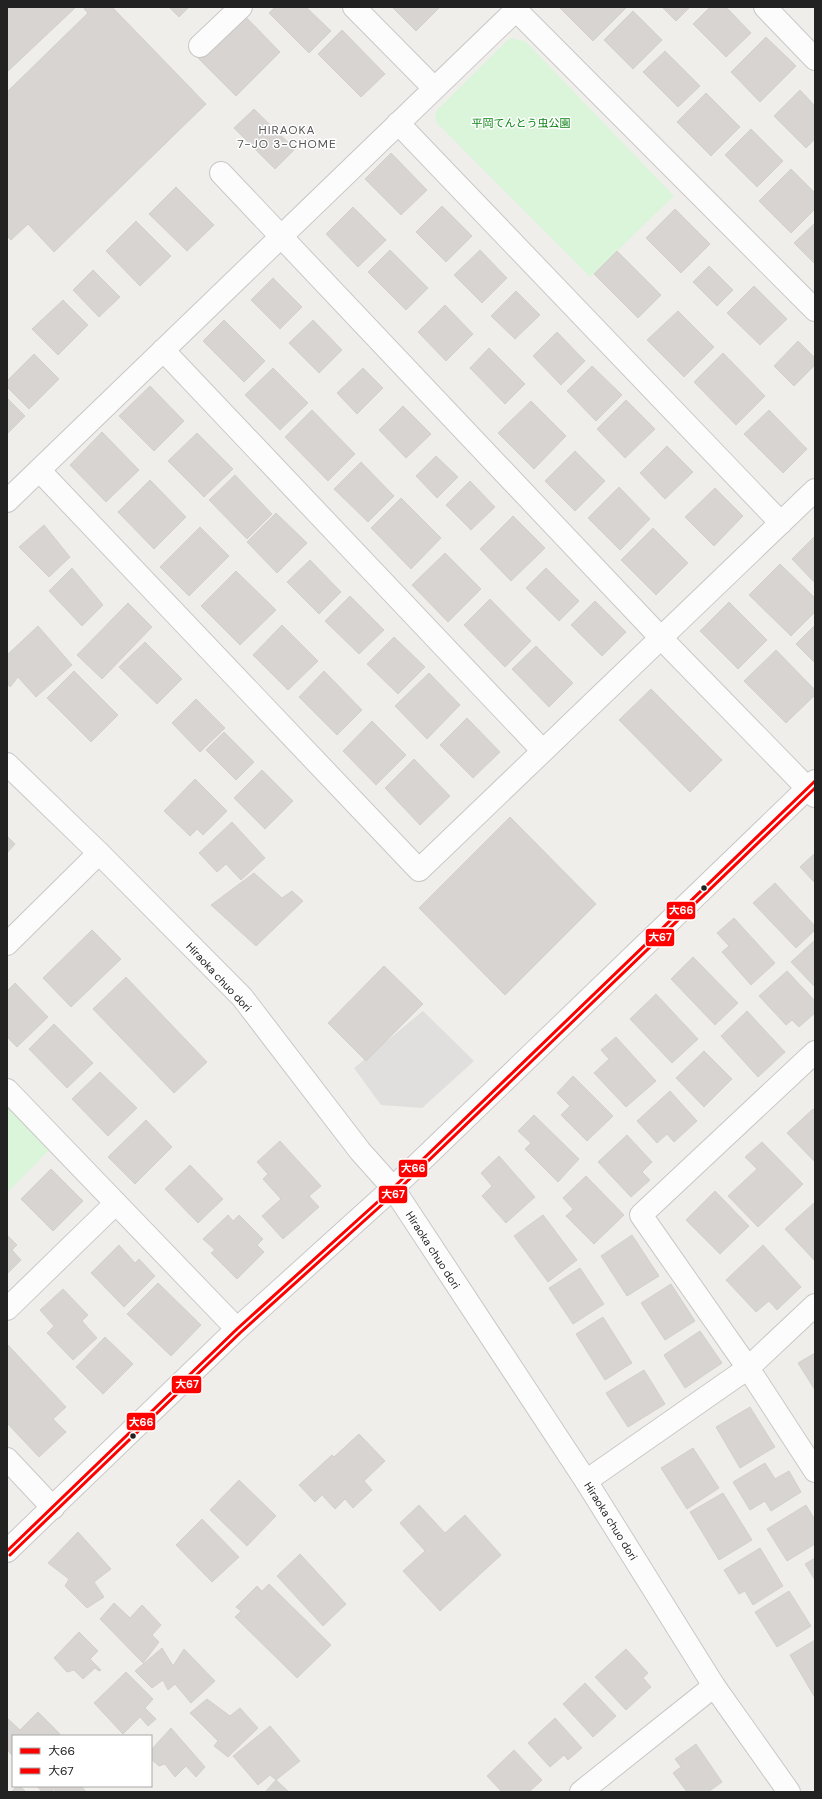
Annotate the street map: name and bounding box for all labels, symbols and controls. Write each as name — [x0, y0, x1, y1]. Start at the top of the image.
park label: 平岡てんとう虫公園 — [472, 116, 571, 130]
district label: HIRAOKA 7-JO 3-CHOME — [237, 122, 337, 152]
unlabelled marker — [699, 883, 709, 893]
line badge: 大66 — [666, 901, 696, 920]
text: 大66 — [669, 903, 693, 917]
line badge: 大67 — [645, 928, 675, 947]
text: 大67 — [648, 930, 672, 944]
street label: Hiraoka chuo dori — [183, 939, 255, 1015]
line badge: 大66 — [398, 1159, 428, 1178]
text: 大66 — [401, 1161, 425, 1175]
line badge: 大67 — [378, 1185, 408, 1204]
text: 大67 — [381, 1187, 405, 1201]
street label: Hiraoka chuo dori — [403, 1209, 463, 1291]
line badge: 大67 — [171, 1375, 202, 1394]
text: 大67 — [175, 1377, 199, 1391]
line badge: 大66 — [126, 1412, 156, 1431]
text: 大66 — [129, 1415, 153, 1429]
unlabelled marker — [128, 1431, 138, 1441]
street label: Hiraoka chuo dori — [581, 1479, 641, 1563]
legend — [12, 1735, 152, 1787]
text: 大66 — [48, 1743, 75, 1759]
text: 大67 — [48, 1763, 74, 1779]

